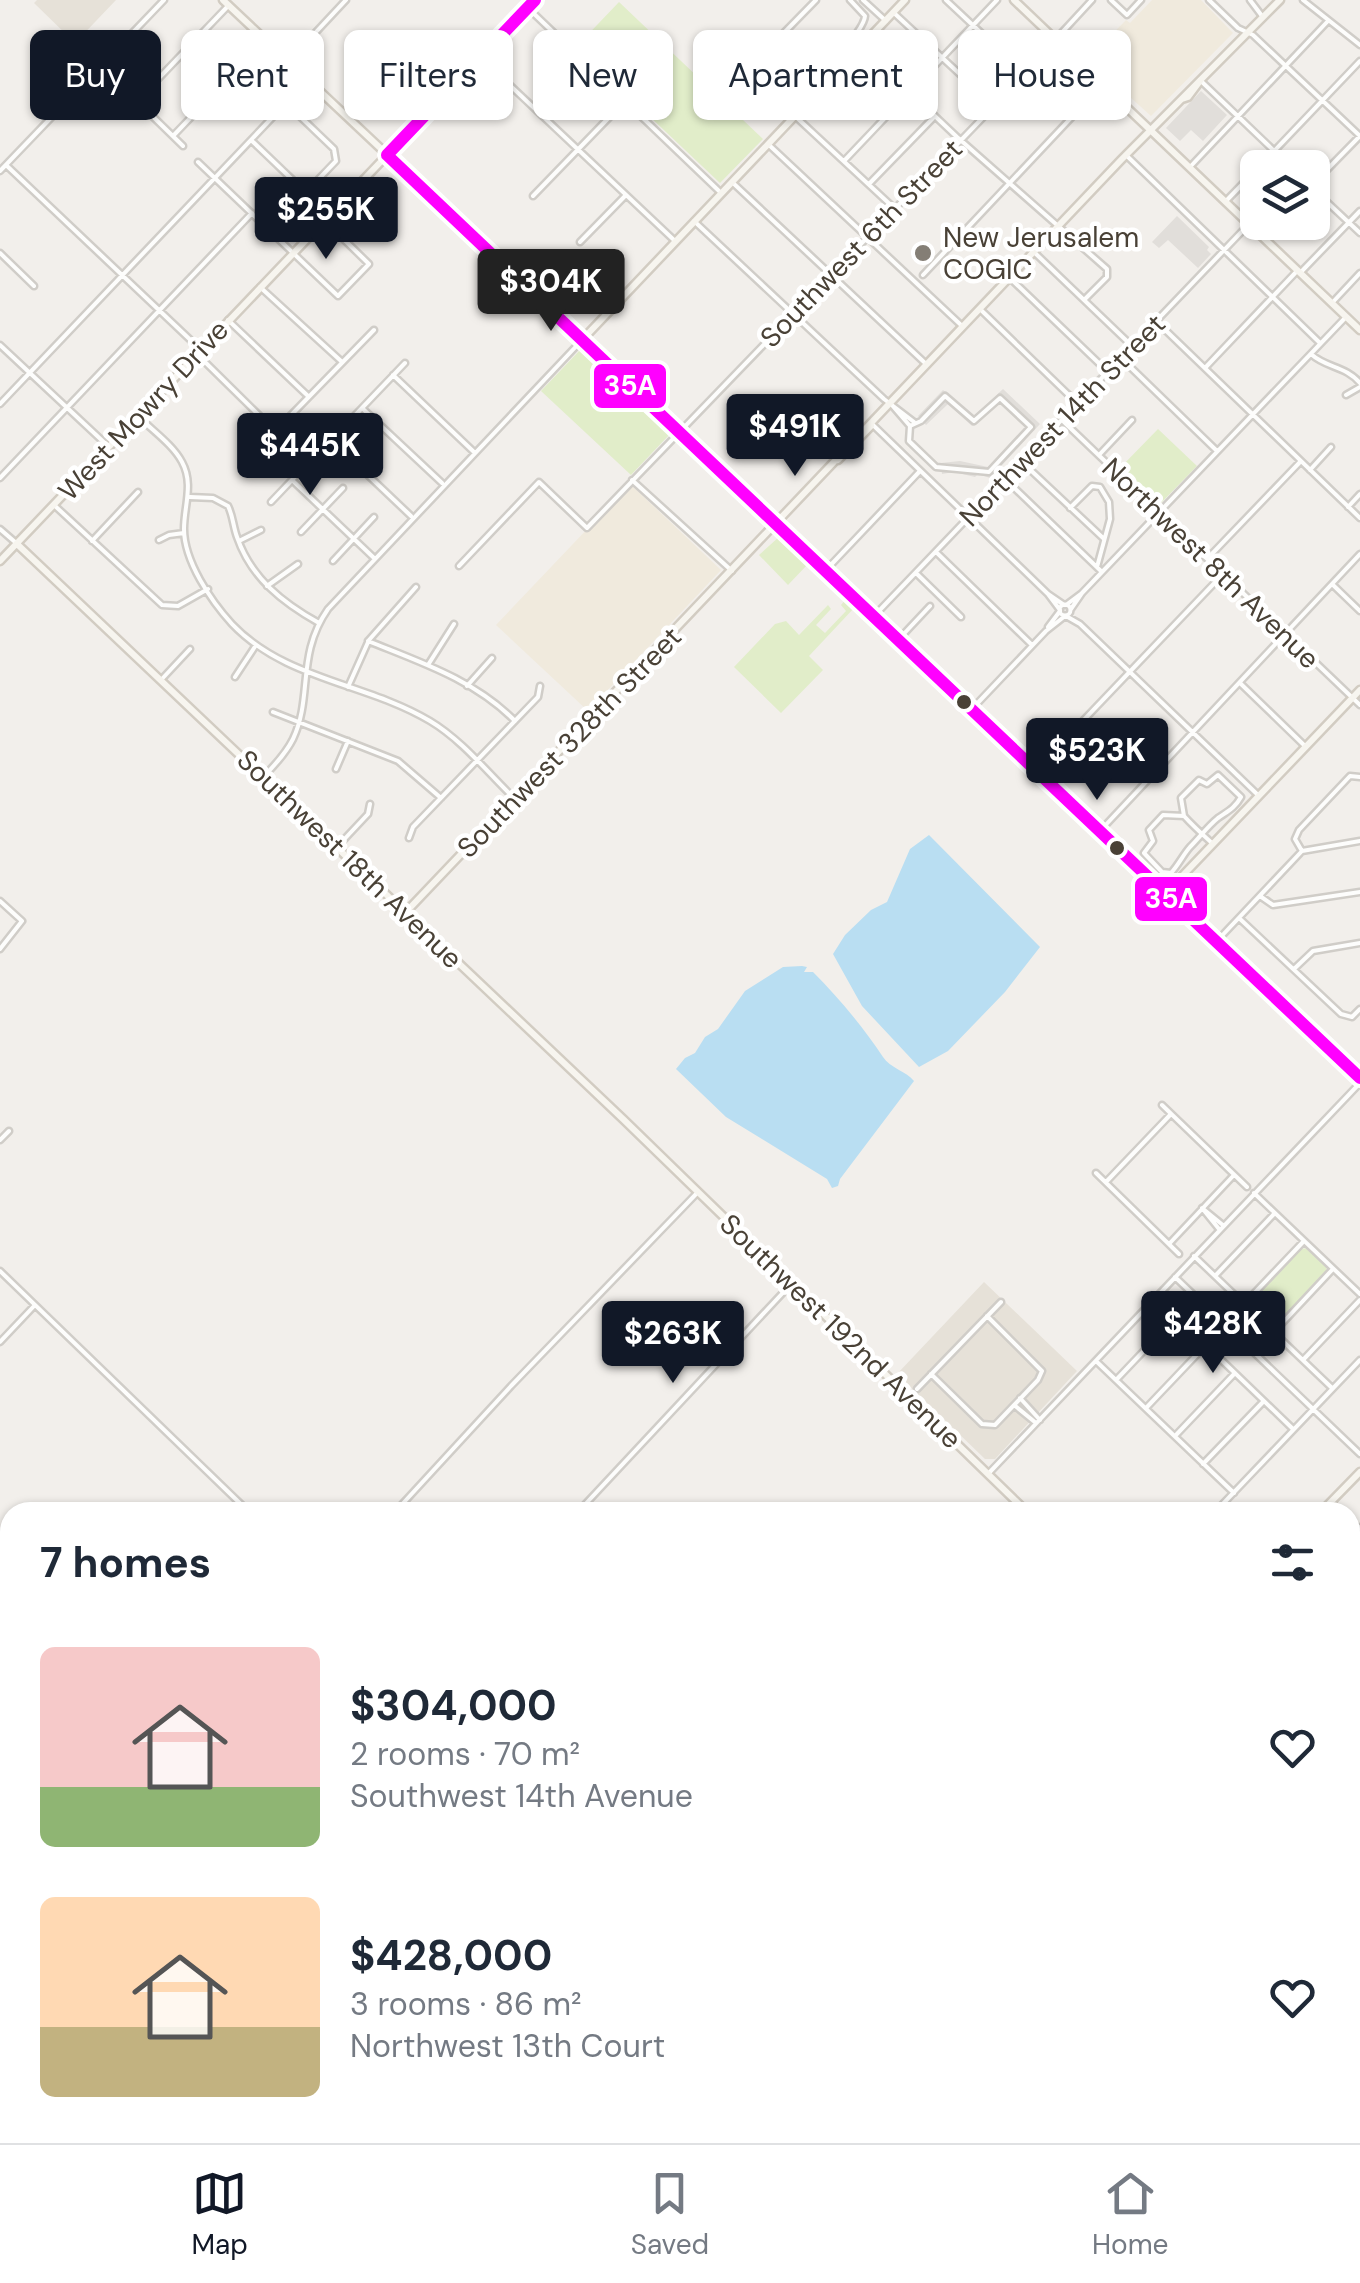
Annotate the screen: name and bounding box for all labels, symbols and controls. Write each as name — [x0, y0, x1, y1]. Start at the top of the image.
chip: Buy — [30, 30, 161, 120]
chip: Rent — [181, 30, 324, 120]
chip: Filters — [344, 30, 513, 120]
chip: New — [533, 30, 673, 120]
chip: Apartment — [693, 30, 938, 120]
chip: House — [958, 30, 1131, 120]
street label: Southwest 6th Street — [752, 131, 971, 355]
map controls — [1240, 150, 1330, 240]
button: layers — [1240, 150, 1330, 240]
pin: $255K — [256, 177, 396, 262]
text: $255K — [277, 188, 375, 230]
place label: New Jerusalem COGIC — [943, 219, 1139, 288]
marker: New Jerusalem COGIC — [912, 242, 934, 264]
pin: $304K — [481, 249, 621, 334]
text: $304K — [500, 260, 602, 302]
street label: Northwest 14th Street — [951, 306, 1173, 534]
street label: West Mowry Drive — [50, 312, 237, 509]
line badge: 35A — [592, 362, 668, 410]
text: 35A — [603, 367, 657, 404]
pin: $491K — [725, 394, 865, 479]
text: $491K — [749, 405, 841, 447]
pin: $445K — [240, 413, 380, 498]
text: $445K — [259, 424, 361, 466]
street label: Northwest 8th Avenue — [1094, 450, 1327, 677]
street label: Southwest 328th Street — [449, 619, 690, 866]
unlabelled marker — [954, 692, 974, 712]
pin: $523K — [1027, 718, 1167, 803]
text: $523K — [1048, 729, 1146, 771]
street label: Southwest 18th Avenue — [229, 742, 470, 977]
unlabelled marker — [1107, 838, 1127, 858]
line badge: 35A — [1133, 875, 1209, 923]
text: 35A — [1144, 880, 1198, 917]
street label: Southwest 192nd Avenue — [712, 1206, 970, 1457]
pin: $428K — [1143, 1291, 1283, 1376]
pin: $263K — [603, 1301, 743, 1386]
text: $428K — [1163, 1302, 1263, 1344]
text: $263K — [624, 1312, 722, 1354]
text: 7 homes — [40, 1535, 211, 1590]
icon: filters — [1265, 1535, 1320, 1590]
text: $304,000 — [350, 1678, 557, 1733]
icon: home — [120, 1687, 240, 1807]
icon: heart — [1265, 1720, 1320, 1775]
text: 2 rooms · 70 m² — [350, 1733, 580, 1775]
text: Southwest 14th Avenue — [350, 1775, 693, 1817]
text: $428,000 — [350, 1928, 552, 1983]
icon: home — [120, 1937, 240, 2057]
icon: heart — [1265, 1970, 1320, 2025]
text: 3 rooms · 86 m² — [350, 1983, 582, 2025]
text: Northwest 13th Court — [350, 2025, 665, 2067]
tab: Map — [191, 2166, 248, 2263]
tab: Saved — [631, 2166, 709, 2263]
tab: Home — [1092, 2166, 1169, 2263]

